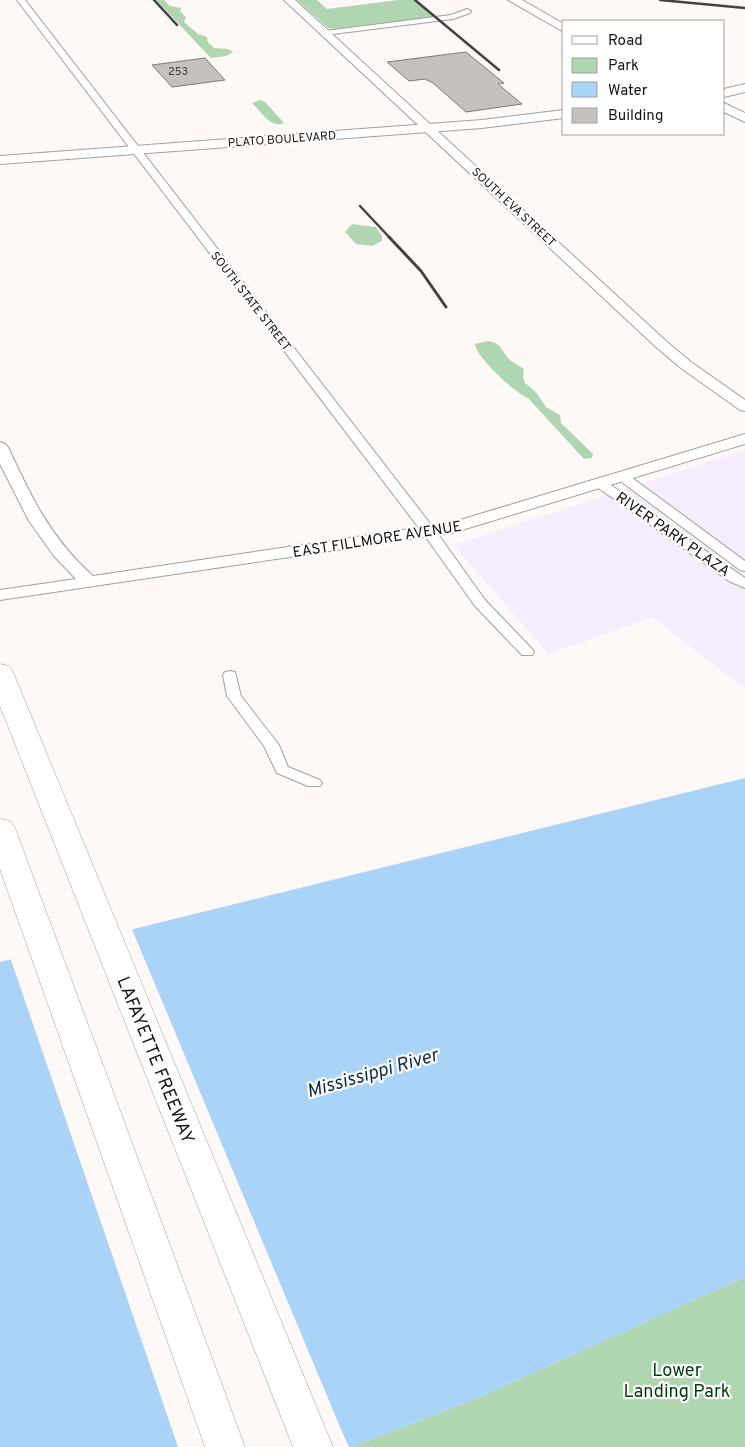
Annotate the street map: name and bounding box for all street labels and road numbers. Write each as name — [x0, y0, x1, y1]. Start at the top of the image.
street label: PLATO BOULEVARD — [227, 128, 337, 152]
street label: SOUTH EVA STREET — [468, 164, 559, 251]
street label: SOUTH STATE STREET — [206, 249, 294, 355]
street label: RIVER PARK PLAZA — [611, 489, 733, 582]
street label: EAST FILLMORE AVENUE — [291, 518, 463, 563]
street label: LAFAYETTE FREEWAY — [111, 974, 199, 1148]

